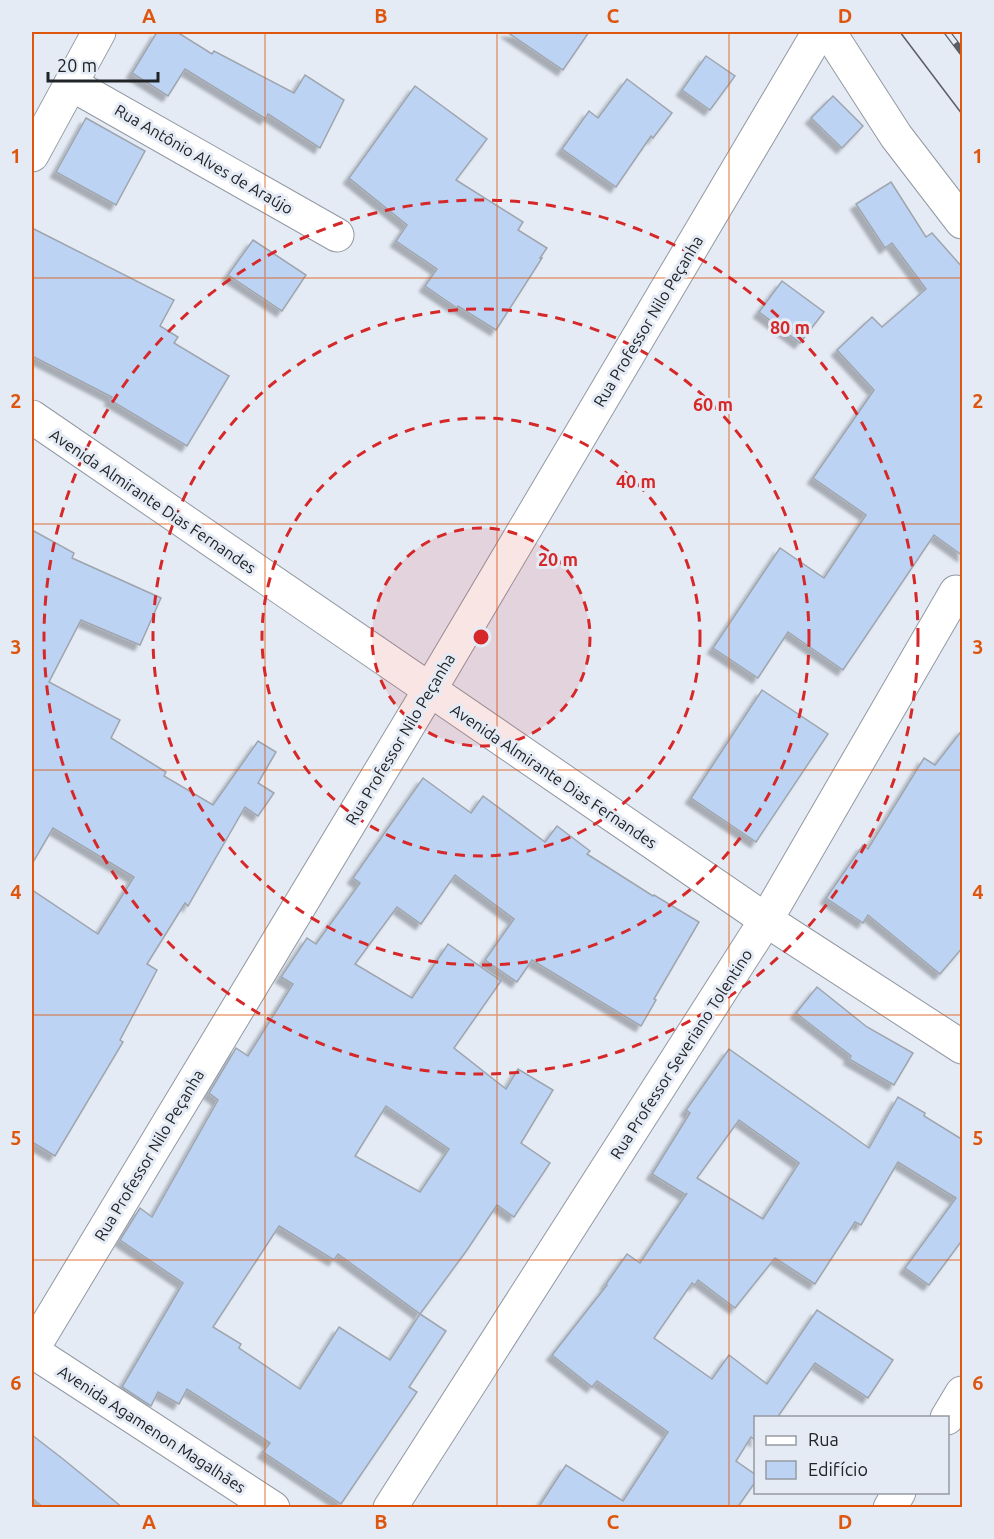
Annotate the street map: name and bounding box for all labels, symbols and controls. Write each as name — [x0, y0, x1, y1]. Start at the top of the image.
text: A — [142, 4, 156, 27]
text: B — [374, 4, 388, 27]
text: C — [607, 4, 620, 27]
text: D — [838, 4, 852, 27]
scale bar — [48, 45, 158, 83]
text: 20 m — [57, 55, 97, 75]
street label: Rua Antônio Alves de Araújo — [112, 100, 296, 218]
text: 1 — [10, 144, 22, 167]
text: 1 — [972, 144, 984, 167]
street label: Rua Professor Nilo Peçanha — [590, 232, 706, 410]
text: 80 m — [770, 317, 810, 337]
text: 2 — [10, 389, 22, 412]
text: 2 — [972, 389, 984, 412]
text: 60 m — [693, 394, 733, 414]
street label: Avenida Almirante Dias Fernandes — [47, 425, 259, 577]
text: 40 m — [616, 471, 656, 491]
text: 20 m — [538, 549, 578, 569]
centre of rings — [471, 627, 491, 647]
text: 3 — [10, 635, 22, 658]
text: 3 — [972, 635, 984, 658]
street label: Rua Professor Nilo Peçanha — [342, 650, 458, 828]
street label: Avenida Almirante Dias Fernandes — [448, 700, 660, 852]
text: 4 — [10, 880, 22, 903]
text: 4 — [972, 880, 984, 903]
street label: Rua Professor Severiano Tolentino — [606, 946, 756, 1162]
street label: Rua Professor Nilo Peçanha — [91, 1066, 207, 1244]
text: 5 — [10, 1126, 22, 1149]
text: 5 — [972, 1126, 984, 1149]
street label: Avenida Agamenon Magalhães — [55, 1362, 249, 1496]
text: 6 — [10, 1371, 22, 1394]
text: 6 — [972, 1371, 984, 1394]
legend — [754, 1416, 949, 1494]
text: Rua — [808, 1429, 839, 1449]
text: Edifício — [808, 1459, 868, 1479]
text: A — [142, 1510, 156, 1533]
text: B — [374, 1510, 388, 1533]
text: C — [607, 1510, 620, 1533]
text: D — [838, 1510, 852, 1533]

